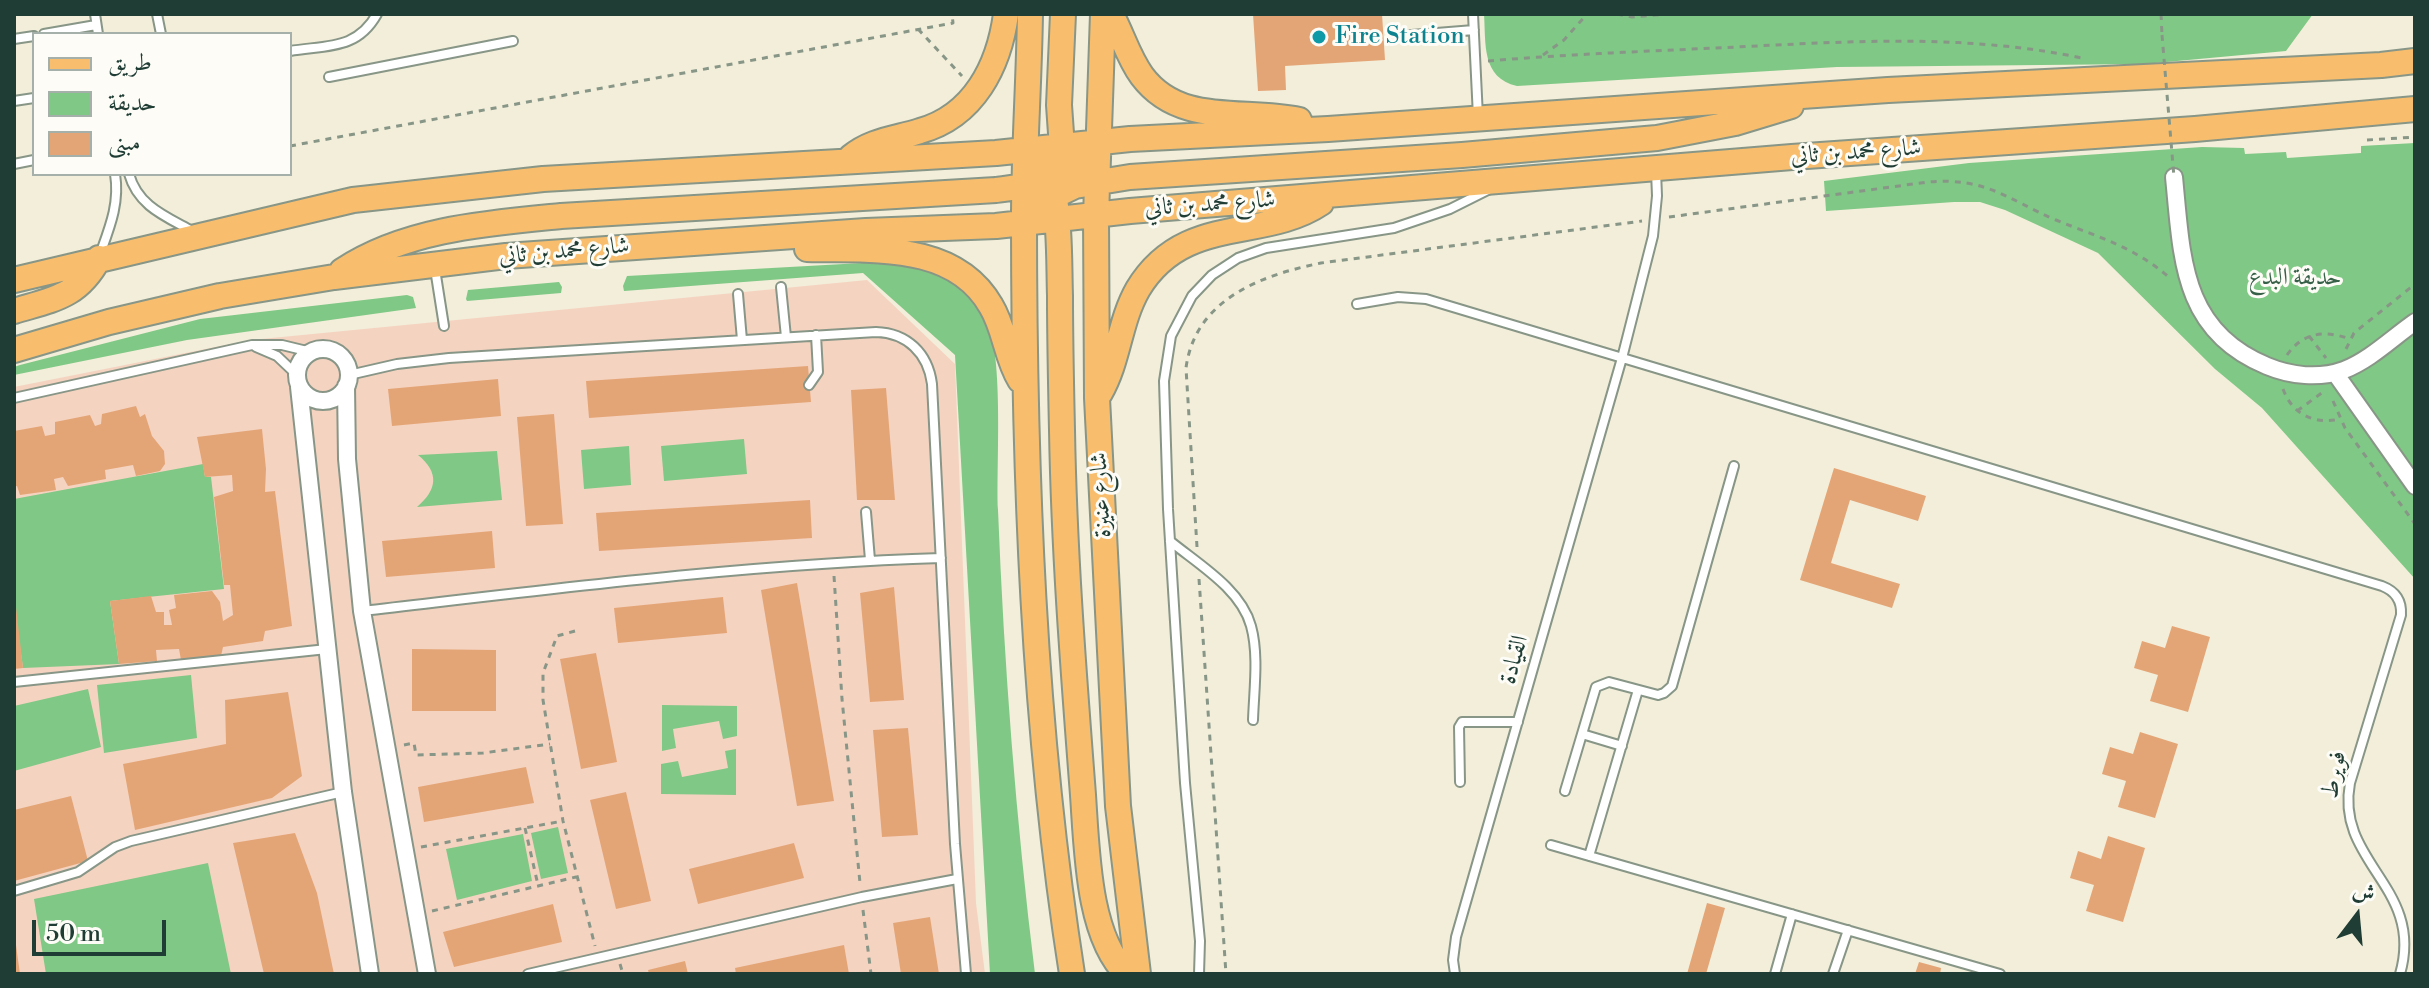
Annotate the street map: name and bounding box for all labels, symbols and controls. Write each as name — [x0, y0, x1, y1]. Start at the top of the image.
place label: Fire Station — [1335, 23, 1465, 51]
marker: Fire Station — [1310, 28, 1328, 46]
legend — [32, 32, 292, 176]
text: طريق — [108, 48, 152, 78]
text: حديقة — [108, 88, 157, 118]
text: مبنى — [108, 128, 141, 158]
street label: شارع محمد بن ثاني — [1790, 134, 1922, 172]
street label: شارع محمد بن ثاني — [1144, 186, 1276, 224]
street label: شارع محمد بن ثاني — [498, 232, 630, 272]
park label: حديقة البدع — [2248, 264, 2342, 292]
street label: شارع عنيزة — [1085, 451, 1119, 539]
street label: القيادة — [1494, 632, 1536, 688]
street label: فويرط — [2316, 749, 2354, 801]
north arrow — [2317, 876, 2397, 956]
text: ش — [2350, 876, 2378, 908]
scale bar — [36, 904, 170, 954]
text: 50 m — [46, 919, 101, 949]

